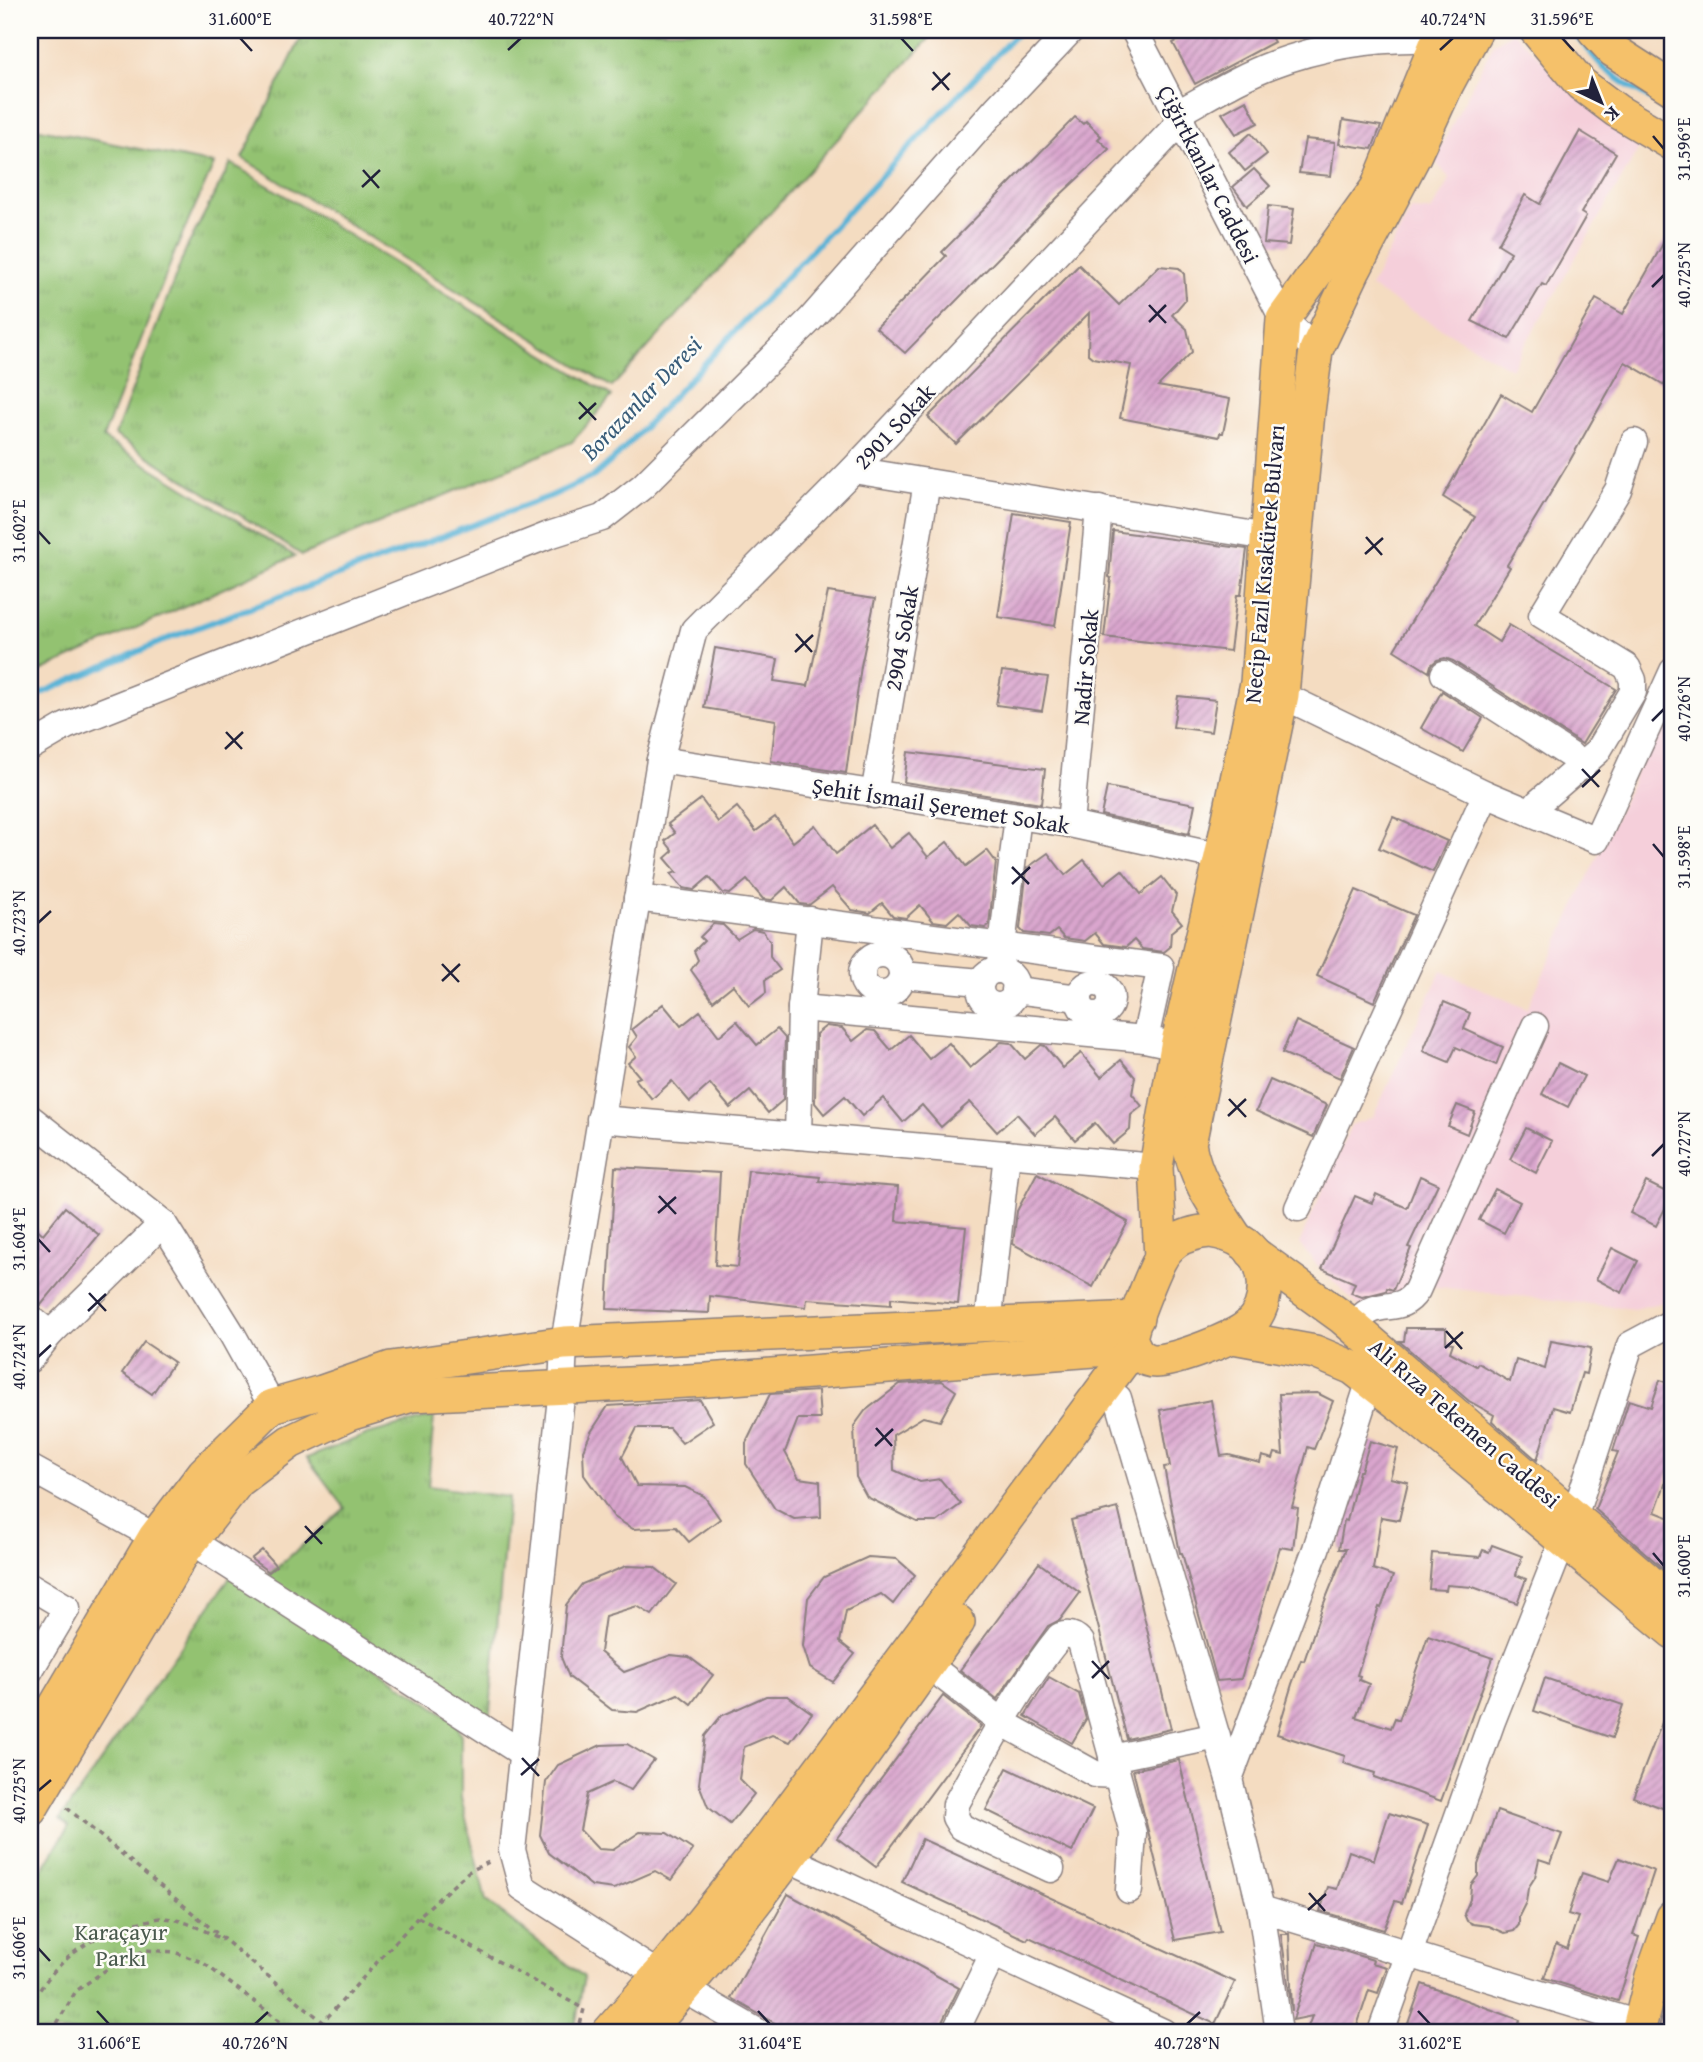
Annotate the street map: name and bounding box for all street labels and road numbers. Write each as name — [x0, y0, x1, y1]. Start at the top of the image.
street label: Çiğirtkanlar Caddesi — [1150, 79, 1268, 269]
street label: 2901 Sokak — [846, 376, 943, 476]
street label: Necip Fazıl Kısakürek Bulvarı — [1235, 423, 1293, 705]
street label: 2904 Sokak — [875, 582, 927, 693]
street label: Nadir Sokak — [1063, 607, 1107, 726]
street label: Şehit İsmail Şeremet Sokak — [810, 768, 1072, 842]
street label: Ali Rıza Tekemen Caddesi — [1362, 1330, 1568, 1516]

